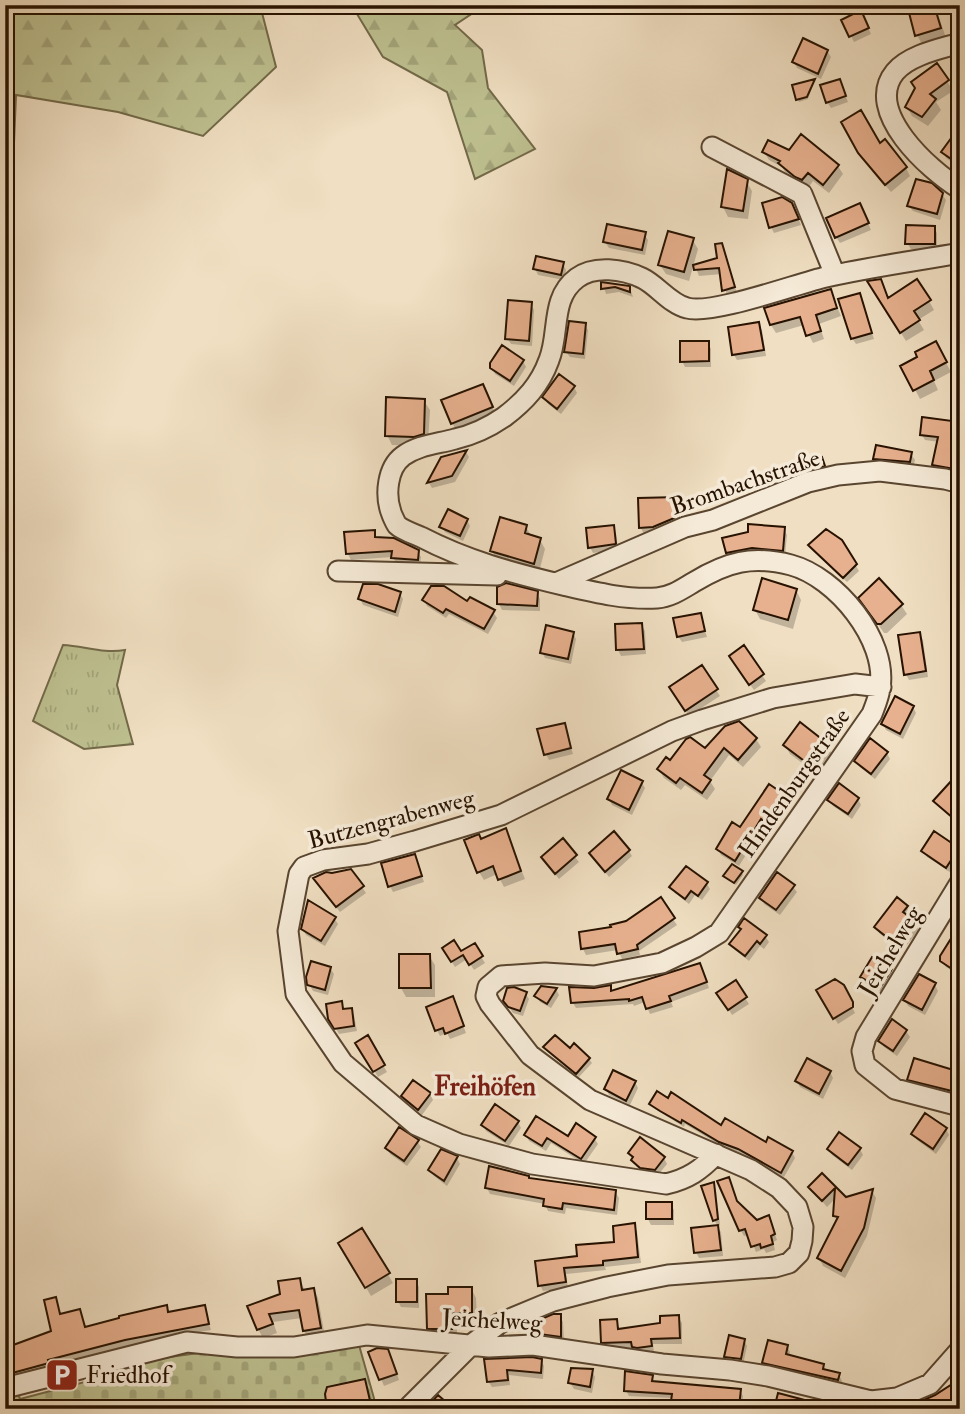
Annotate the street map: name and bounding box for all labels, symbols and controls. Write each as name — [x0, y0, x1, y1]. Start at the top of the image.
street label: Brombachstraße — [666, 442, 824, 523]
street label: Hindenburgstraße — [732, 703, 857, 864]
street label: Butzengrabenweg — [305, 782, 479, 857]
street label: Jeichelweg — [851, 899, 930, 1003]
district label: Freihöfen — [434, 1071, 536, 1103]
street label: Jeichelweg — [440, 1302, 544, 1339]
parking icon: Friedhof — [43, 1356, 81, 1394]
place label: Friedhof — [86, 1360, 173, 1391]

